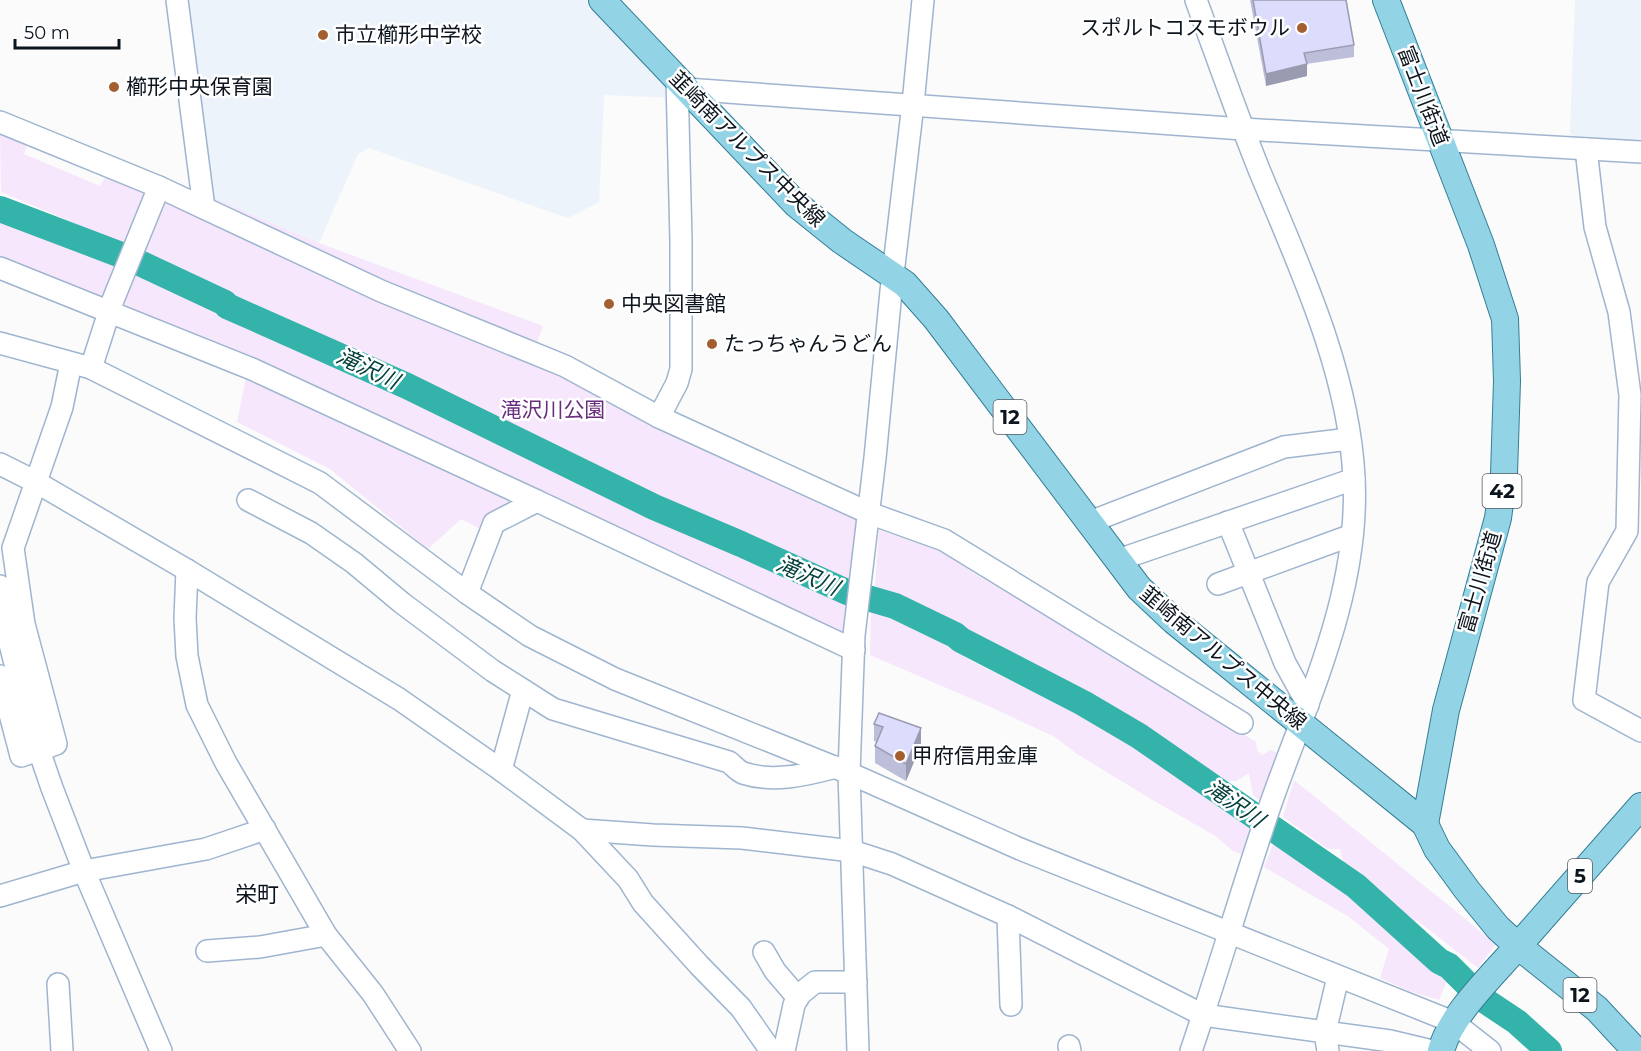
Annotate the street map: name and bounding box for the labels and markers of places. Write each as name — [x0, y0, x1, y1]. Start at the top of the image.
place label: スポルトコスモボウル — [1080, 15, 1290, 40]
marker: スポルトコスモボウル — [1295, 21, 1309, 35]
place label: 市立櫛形中学校 — [335, 22, 482, 47]
marker: 市立櫛形中学校 — [316, 28, 330, 42]
place label: 櫛形中央保育園 — [126, 74, 273, 99]
marker: 櫛形中央保育園 — [107, 80, 121, 94]
place label: 中央図書館 — [621, 291, 726, 316]
marker: 中央図書館 — [602, 297, 616, 311]
place label: たっちゃんうどん — [724, 331, 892, 356]
marker: たっちゃんうどん — [705, 337, 719, 351]
place label: 甲府信用金庫 — [912, 743, 1038, 768]
marker: 甲府信用金庫 — [893, 749, 907, 763]

